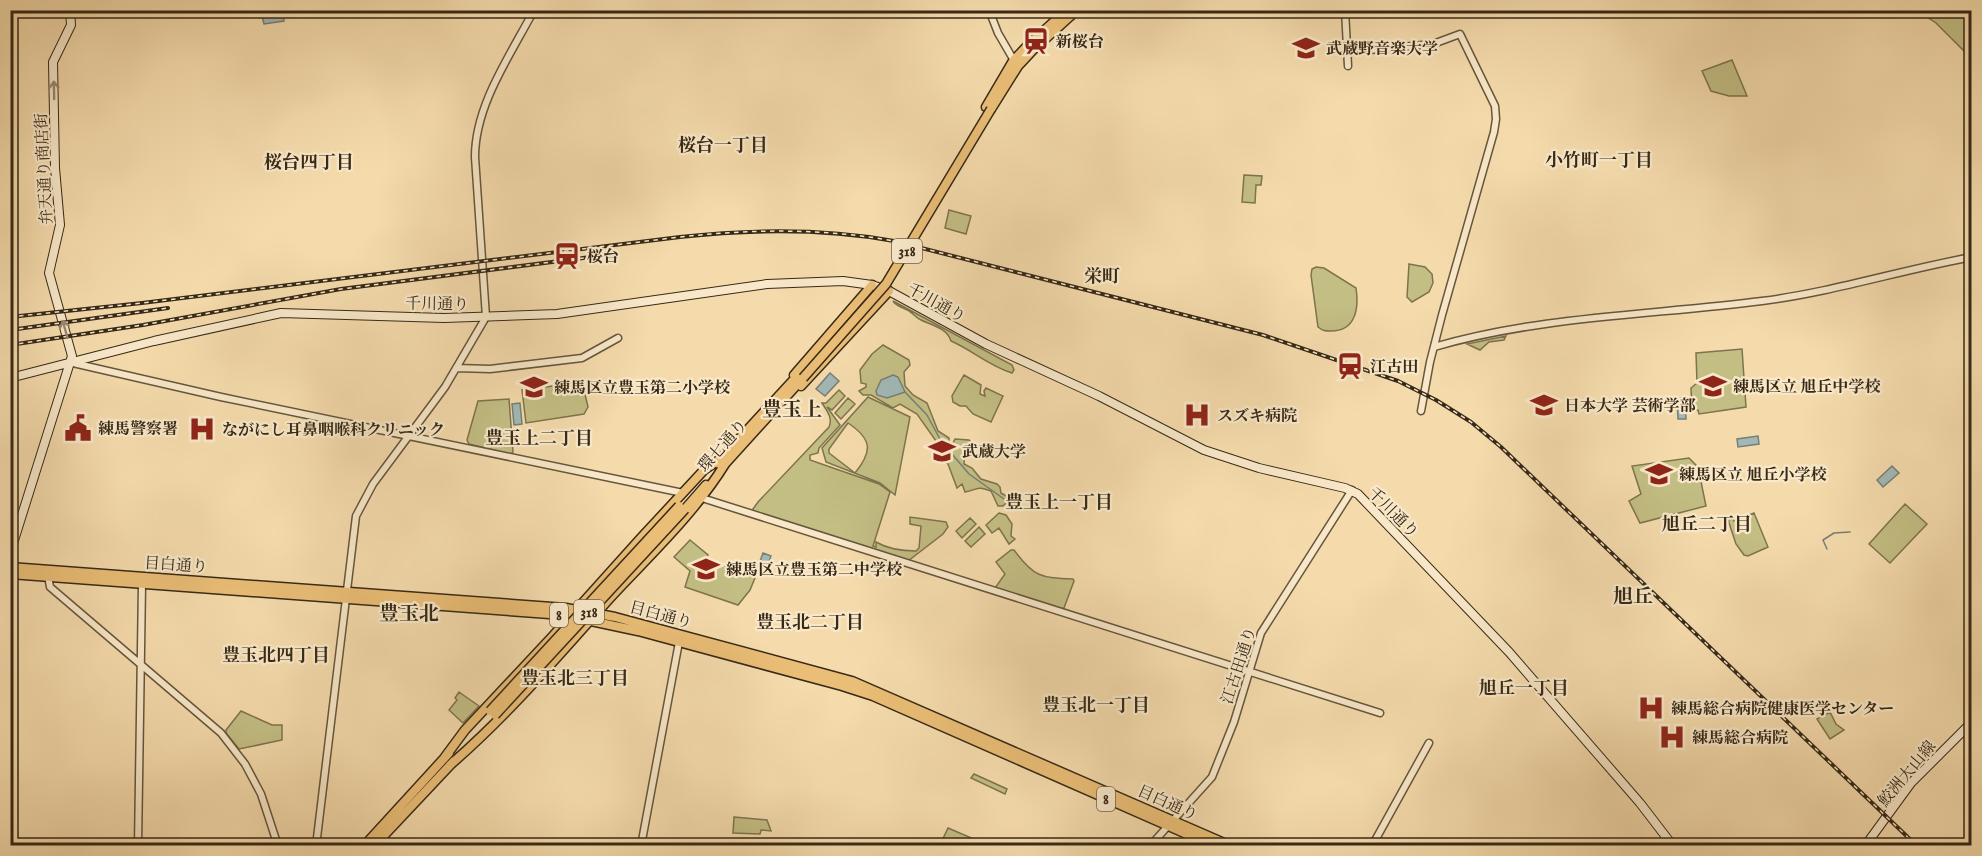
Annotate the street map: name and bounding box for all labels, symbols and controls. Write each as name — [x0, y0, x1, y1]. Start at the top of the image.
station icon: 新桜台 — [1021, 26, 1051, 56]
place label: 新桜台 — [1055, 33, 1104, 53]
school or university icon: 武蔵野音楽大学 — [1291, 33, 1321, 63]
place label: 武蔵野音楽大学 — [1326, 40, 1438, 60]
one-way arrow — [48, 80, 59, 100]
street label: 弁天通り商店街 — [32, 112, 58, 225]
district label: 桜台一丁目 — [678, 135, 768, 158]
district label: 小竹町一丁目 — [1545, 150, 1653, 173]
district label: 桜台四丁目 — [264, 152, 354, 175]
road number: 318 — [892, 239, 922, 263]
station icon: 桜台 — [552, 241, 582, 271]
place label: 桜台 — [587, 248, 619, 268]
district label: 栄町 — [1084, 266, 1120, 289]
street label: 千川通り — [903, 279, 969, 328]
street label: 千川通り — [405, 294, 469, 316]
one-way arrow — [59, 320, 70, 339]
station icon: 江古田 — [1335, 351, 1365, 381]
place label: 江古田 — [1370, 358, 1418, 378]
school or university icon: 練馬区立 旭丘中学校 — [1698, 371, 1728, 401]
school or university icon: 練馬区立豊玉第二小学校 — [519, 372, 549, 402]
place label: 練馬区立 旭丘中学校 — [1733, 378, 1881, 398]
place label: 練馬区立豊玉第二小学校 — [554, 379, 731, 399]
school or university icon: 日本大学 芸術学部 — [1529, 390, 1559, 420]
place label: 日本大学 芸術学部 — [1564, 397, 1696, 417]
district label: 豊玉上 — [762, 398, 822, 423]
hospital icon: スズキ病院 — [1182, 400, 1212, 430]
place label: スズキ病院 — [1217, 407, 1297, 427]
public building icon: 練馬警察署 — [63, 413, 93, 443]
hospital icon: ながにし耳鼻咽喉科クリニック — [187, 414, 217, 444]
street label: 環七通り — [695, 416, 752, 477]
place label: 練馬警察署 — [98, 420, 178, 440]
place label: ながにし耳鼻咽喉科クリニック — [222, 421, 445, 441]
district label: 豊玉上二丁目 — [485, 428, 593, 451]
school or university icon: 武蔵大学 — [927, 436, 957, 466]
place label: 武蔵大学 — [962, 443, 1026, 463]
school or university icon: 練馬区立 旭丘小学校 — [1644, 459, 1674, 489]
place label: 練馬区立 旭丘小学校 — [1679, 466, 1827, 486]
street label: 千川通り — [1363, 484, 1422, 543]
district label: 豊玉上一丁目 — [1005, 492, 1113, 515]
district label: 旭丘二丁目 — [1662, 514, 1752, 537]
street label: 目白通り — [143, 554, 208, 578]
school or university icon: 練馬区立豊玉第二中学校 — [691, 554, 721, 584]
place label: 練馬区立豊玉第二中学校 — [726, 561, 903, 581]
district label: 旭丘 — [1613, 585, 1653, 610]
street label: 目白通り — [627, 598, 694, 634]
road number: 318 — [574, 600, 604, 624]
district label: 豊玉北 — [379, 602, 439, 627]
road number: 8 — [550, 603, 568, 627]
district label: 豊玉北二丁目 — [756, 612, 864, 635]
street label: 江古田通り — [1218, 624, 1262, 707]
district label: 豊玉北四丁目 — [222, 645, 330, 668]
district label: 豊玉北三丁目 — [521, 668, 629, 691]
district label: 旭丘一丁目 — [1479, 678, 1569, 701]
hospital icon: 練馬総合病院健康医学センター — [1636, 693, 1666, 723]
district label: 豊玉北一丁目 — [1042, 695, 1150, 718]
place label: 練馬総合病院健康医学センター — [1671, 700, 1894, 720]
hospital icon: 練馬総合病院 — [1657, 722, 1687, 752]
place label: 練馬総合病院 — [1692, 729, 1788, 749]
street label: 鮫洲大山線 — [1874, 737, 1941, 811]
street label: 目白通り — [1134, 782, 1200, 826]
road number: 8 — [1097, 787, 1115, 811]

